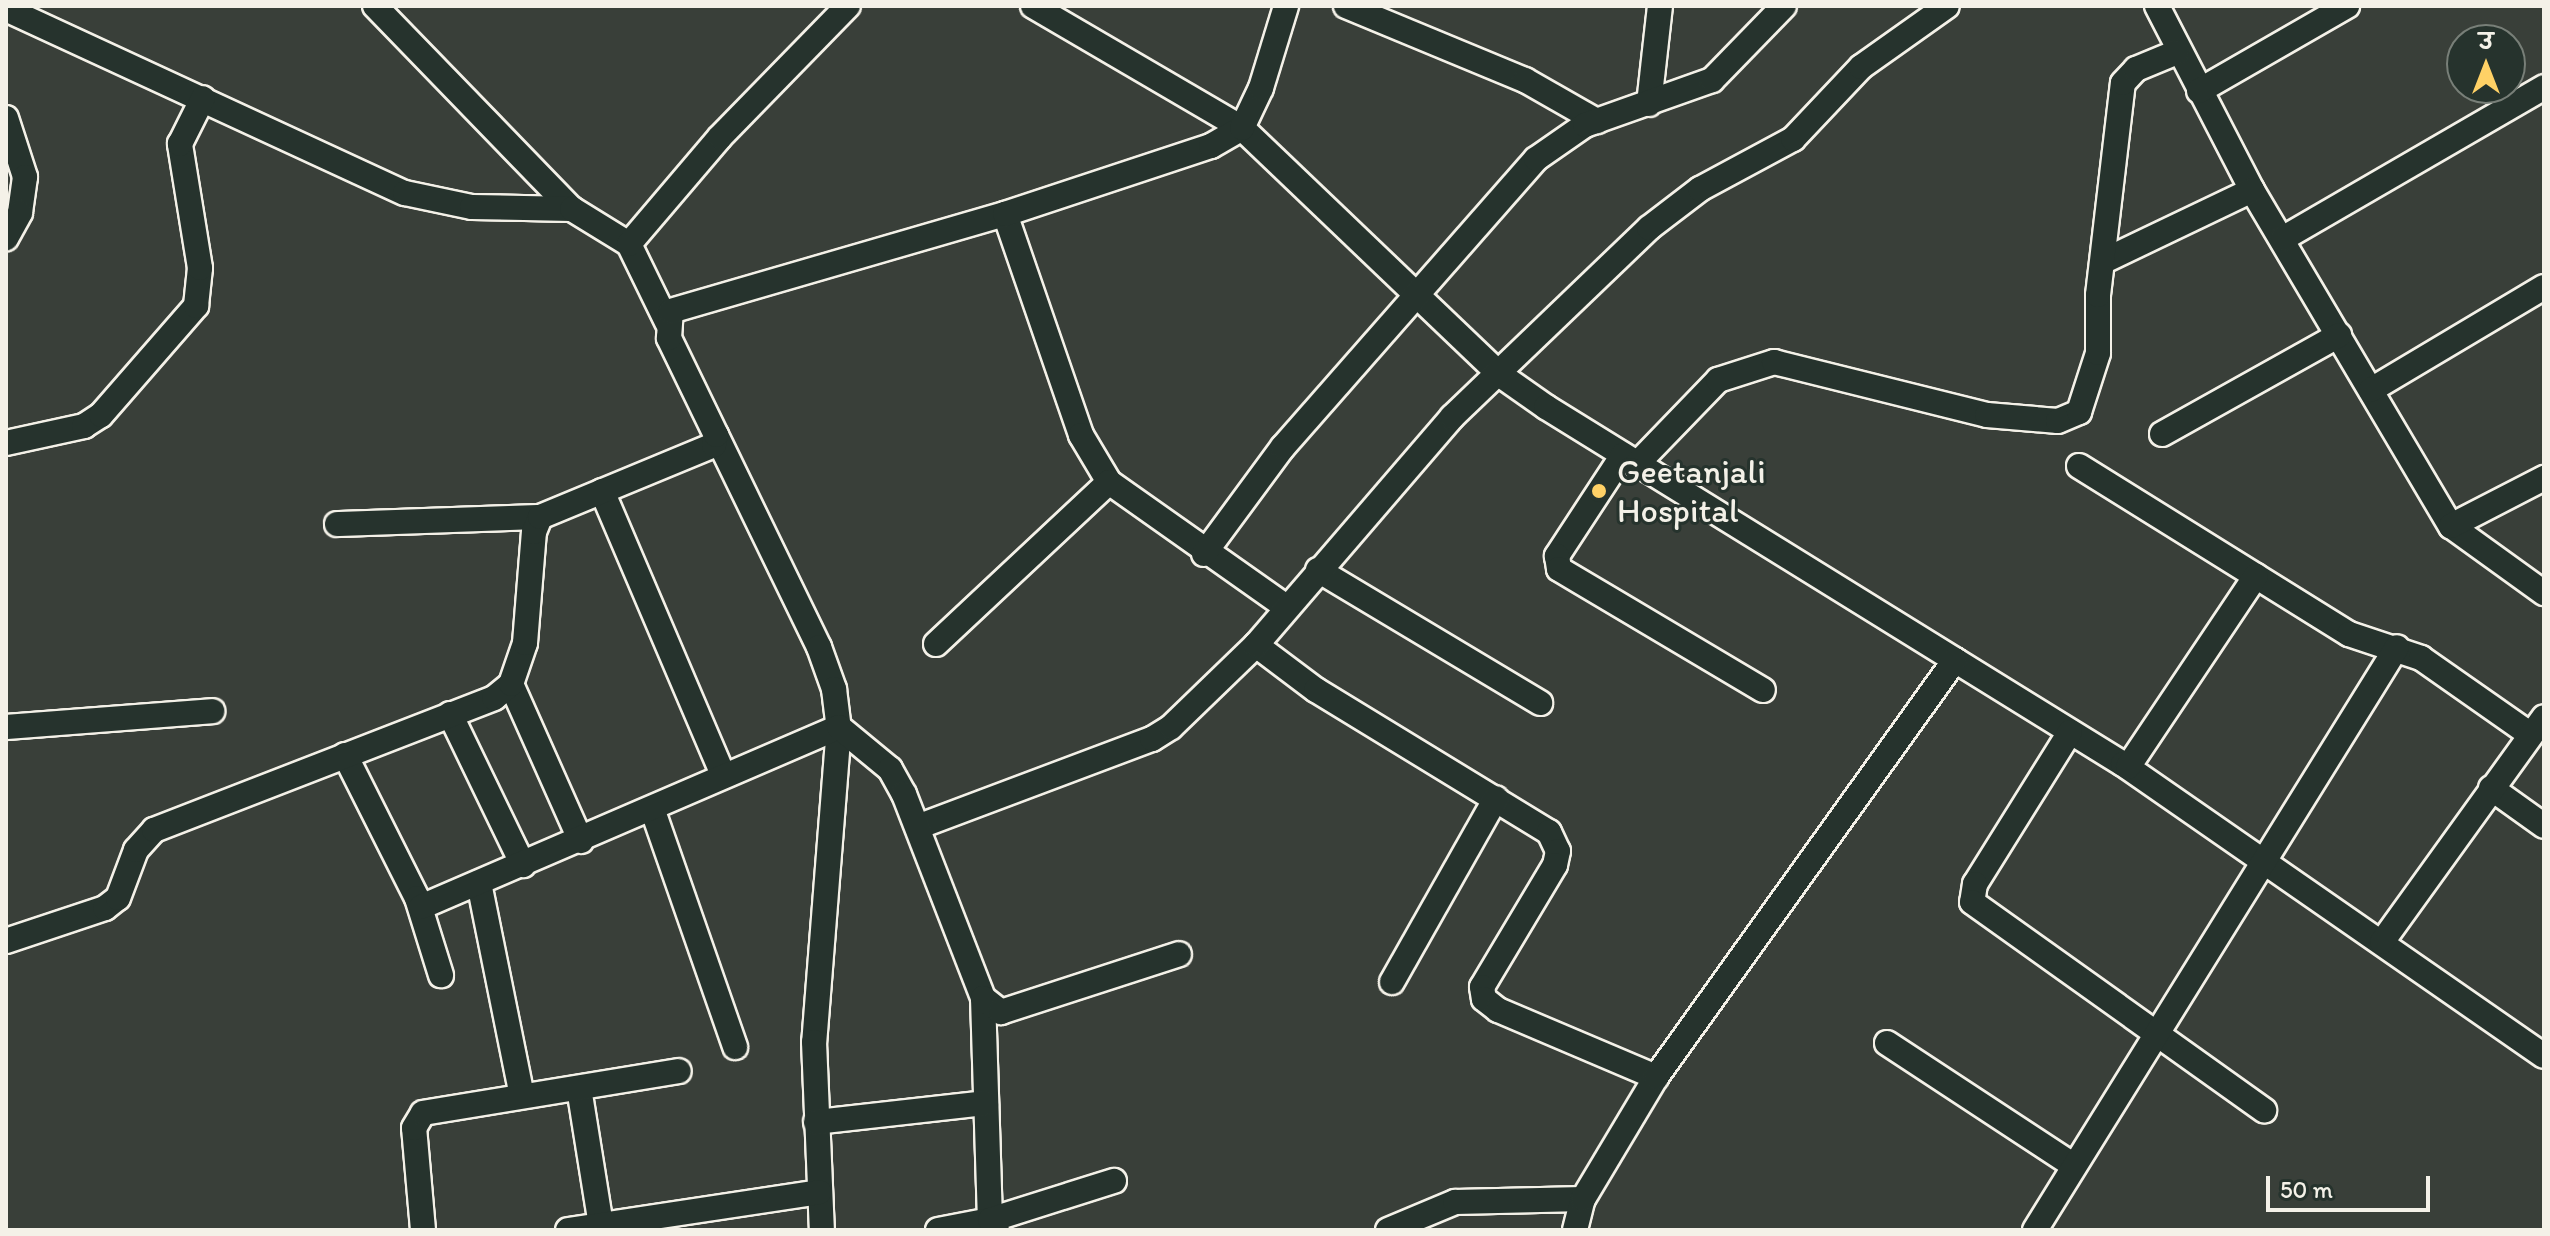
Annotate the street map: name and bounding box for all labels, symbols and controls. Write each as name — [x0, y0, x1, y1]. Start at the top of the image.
north arrow — [2446, 24, 2526, 104]
text: उ — [2479, 28, 2493, 55]
place label: Geetanjali Hospital — [1617, 451, 1766, 530]
marker: Geetanjali Hospital — [1588, 480, 1610, 502]
scale bar — [2270, 1160, 2434, 1210]
text: 50 m — [2280, 1175, 2333, 1204]

